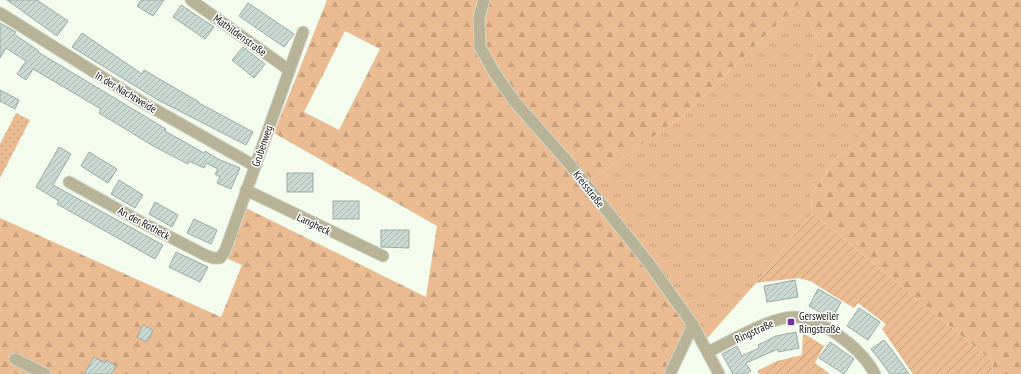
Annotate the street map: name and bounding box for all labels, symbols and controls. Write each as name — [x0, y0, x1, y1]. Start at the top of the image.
street label: Mathildenstraße — [211, 11, 270, 59]
street label: In der Nachtweide — [93, 68, 160, 116]
street label: Grubenweg — [248, 123, 276, 169]
street label: Kreisstraße — [570, 168, 608, 211]
street label: An der Rotheck — [115, 203, 173, 243]
street label: Langheck — [295, 210, 334, 238]
place label: Gersweiler Ringstraße — [799, 309, 841, 336]
street label: Ringstraße — [732, 316, 776, 346]
marker: Gersweiler Ringstraße — [786, 317, 796, 327]

